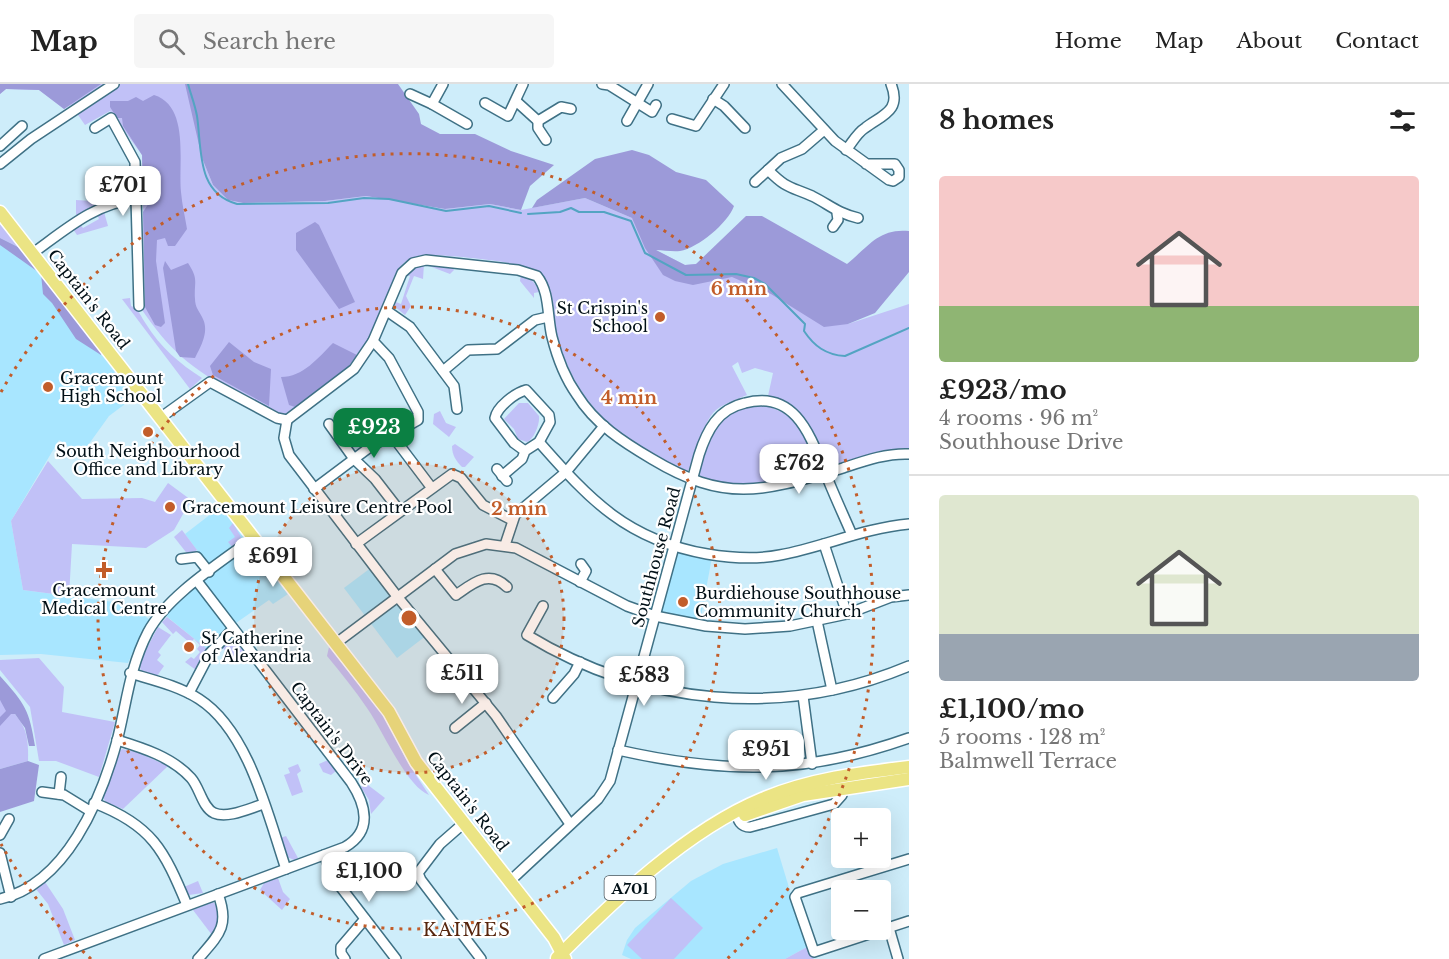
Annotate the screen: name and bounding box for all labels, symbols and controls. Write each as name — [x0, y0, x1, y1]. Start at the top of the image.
search box — [134, 14, 554, 68]
text: Map — [30, 24, 98, 59]
icon: search — [155, 25, 188, 58]
text: Search here — [203, 28, 336, 55]
text: Home — [1055, 28, 1122, 54]
text: Map — [1155, 28, 1203, 54]
text: About — [1236, 28, 1302, 54]
text: Contact — [1335, 28, 1419, 54]
text: 8 homes — [939, 104, 1054, 136]
icon: filters — [1386, 104, 1419, 137]
pin: £701 — [87, 166, 159, 217]
text: £701 — [99, 173, 147, 197]
icon: home — [1125, 215, 1233, 323]
street label: Captain's Road — [44, 245, 134, 353]
text: 6 min — [711, 278, 767, 300]
place label: St Crispin's School — [556, 298, 648, 336]
marker: St Crispin's School — [653, 310, 667, 324]
place label: Gracemount High School — [60, 368, 164, 406]
text: £923/mo — [939, 374, 1067, 406]
marker: Gracemount High School — [41, 380, 55, 394]
text: 4 min — [601, 387, 657, 409]
text: 4 rooms · 96 m² — [939, 406, 1098, 430]
pin: £923 — [338, 408, 410, 459]
text: £923 — [347, 415, 401, 439]
marker: South Neighbourhood Office and Library — [141, 425, 155, 439]
text: Southhouse Drive — [939, 430, 1123, 454]
place label: South Neighbourhood Office and Library — [56, 441, 240, 479]
pin: £762 — [763, 444, 835, 495]
text: £762 — [774, 451, 824, 475]
street label: Southhouse Road — [628, 485, 684, 629]
place label: Gracemount Leisure Centre Pool — [182, 497, 453, 517]
text: 2 min — [491, 498, 547, 520]
marker: Gracemount Leisure Centre Pool — [163, 500, 177, 514]
icon: home — [1125, 534, 1233, 642]
pin: £691 — [237, 537, 309, 588]
text: £691 — [248, 544, 298, 568]
marker: Gracemount Medical Centre — [95, 561, 113, 579]
place label: Gracemount Medical Centre — [41, 580, 167, 618]
place label: Burdiehouse Southhouse Community Church — [695, 583, 901, 621]
marker: Burdiehouse Southhouse Community Church — [676, 595, 690, 609]
centre of rings — [399, 608, 419, 628]
place label: St Catherine of Alexandria — [201, 628, 311, 666]
marker: St Catherine of Alexandria — [182, 640, 196, 654]
pin: £511 — [426, 654, 498, 705]
pin: £583 — [608, 656, 680, 707]
text: £511 — [440, 661, 484, 685]
text: £583 — [618, 663, 670, 687]
street label: Captain's Drive — [287, 677, 377, 789]
text: £1,100/mo — [939, 693, 1084, 725]
text: 5 rooms · 128 m² — [939, 725, 1106, 749]
pin: £951 — [730, 730, 802, 781]
text: £951 — [742, 737, 790, 761]
street label: Captain's Road — [423, 747, 513, 855]
text: Balmwell Terrace — [939, 749, 1117, 773]
map controls — [831, 808, 891, 940]
button: + — [831, 808, 891, 868]
pin: £1,100 — [320, 852, 418, 903]
text: £1,100 — [335, 859, 403, 883]
road number: A701 — [604, 876, 656, 900]
button: − — [831, 880, 891, 940]
district label: KAIMES — [423, 919, 511, 941]

